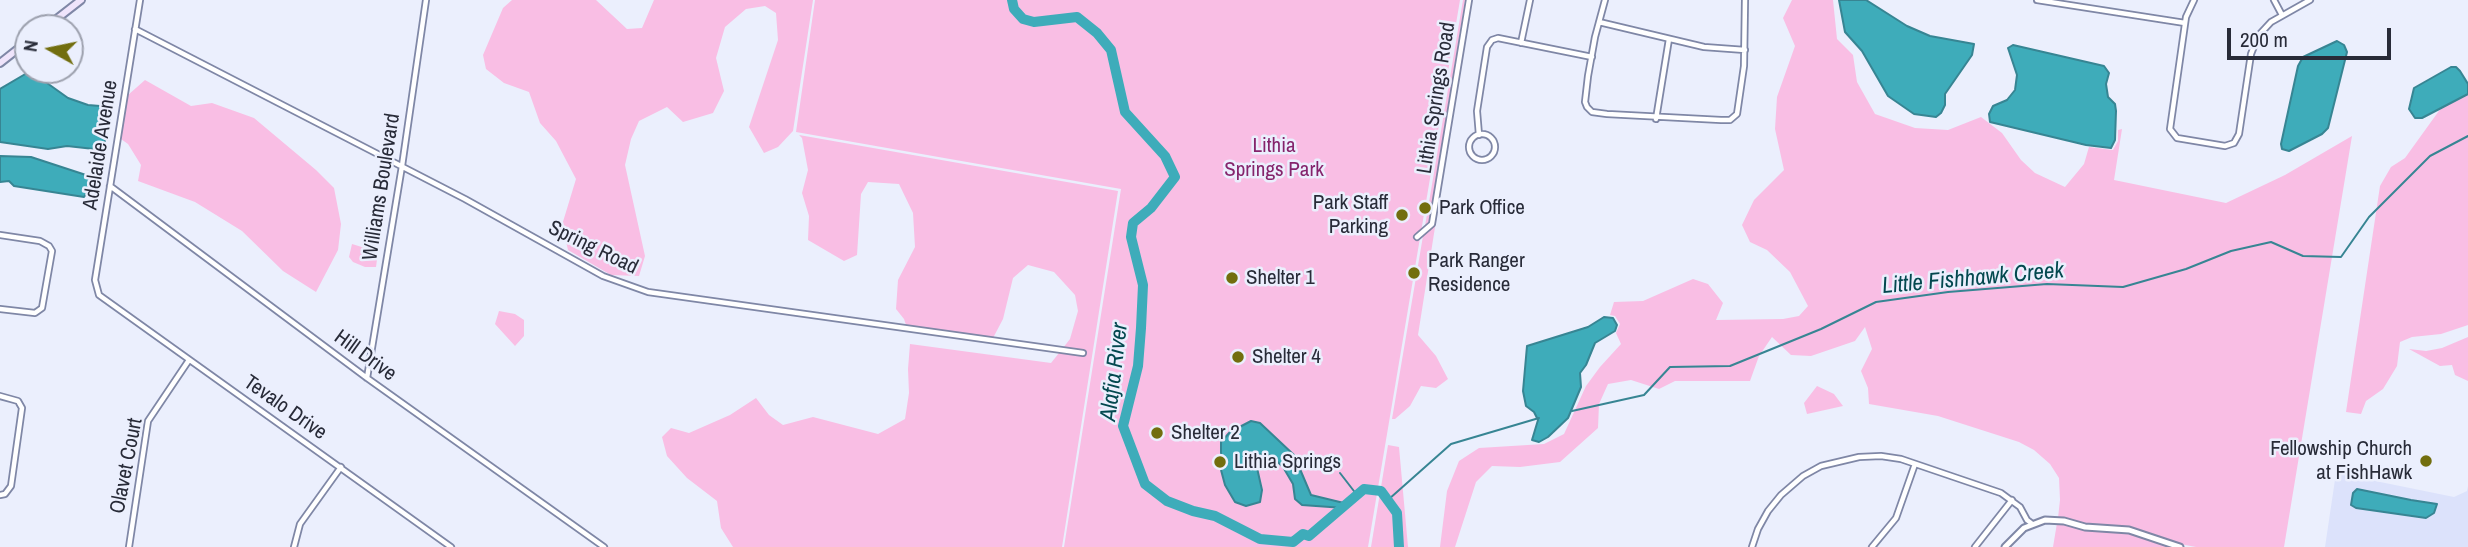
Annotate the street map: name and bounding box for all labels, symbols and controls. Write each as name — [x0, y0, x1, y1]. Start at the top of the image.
north arrow — [14, 14, 84, 84]
scale bar — [2230, 14, 2394, 58]
street label: Lithia Springs Road — [1413, 20, 1461, 176]
text: 200 m — [2240, 25, 2288, 54]
text: N — [17, 38, 44, 54]
street label: Adelaide Avenue — [78, 78, 124, 212]
street label: Williams Boulevard — [358, 112, 406, 262]
park label: Lithia Springs Park — [1224, 133, 1324, 183]
place label: Park Staff Parking — [1313, 190, 1388, 240]
place label: Park Office — [1439, 195, 1525, 221]
marker: Park Office — [1417, 200, 1433, 216]
marker: Park Staff Parking — [1394, 207, 1410, 223]
street label: Spring Road — [544, 215, 642, 281]
place label: Park Ranger Residence — [1428, 248, 1525, 298]
water label: Little Fishhawk Creek — [1881, 257, 2065, 301]
place label: Shelter 1 — [1246, 265, 1315, 291]
marker: Park Ranger Residence — [1406, 265, 1422, 281]
marker: Shelter 1 — [1224, 270, 1240, 286]
water label: Alafia River — [1095, 321, 1135, 423]
street label: Hill Drive — [329, 325, 401, 387]
place label: Shelter 4 — [1252, 344, 1321, 370]
marker: Shelter 4 — [1230, 349, 1246, 365]
street label: Tevalo Drive — [239, 370, 331, 446]
street label: Olavet Court — [105, 416, 149, 516]
place label: Shelter 2 — [1171, 420, 1240, 446]
marker: Shelter 2 — [1149, 425, 1165, 441]
place label: Fellowship Church at FishHawk — [2270, 436, 2412, 486]
place label: Lithia Springs — [1234, 449, 1341, 475]
marker: Fellowship Church at FishHawk — [2418, 453, 2434, 469]
marker: Lithia Springs — [1212, 454, 1228, 470]

